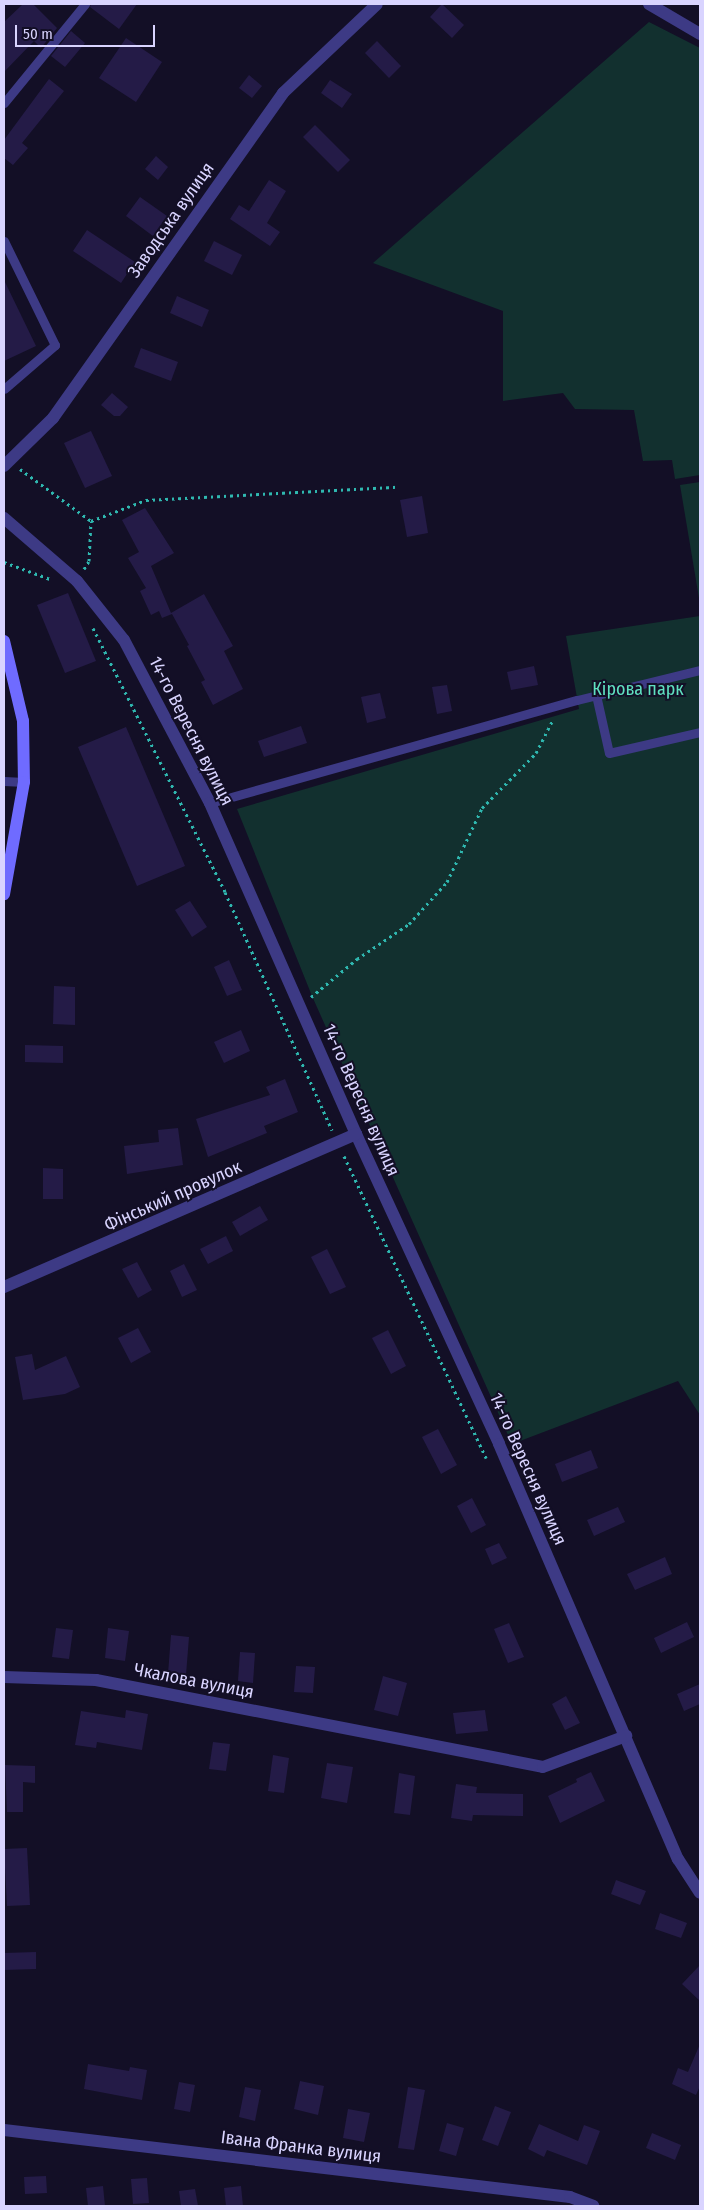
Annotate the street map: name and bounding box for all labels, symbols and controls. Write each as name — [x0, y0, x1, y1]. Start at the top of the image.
scale bar — [18, 15, 158, 47]
text: 50 m — [23, 25, 53, 43]
street label: Заводська вулиця — [123, 158, 219, 282]
street label: 14-го Вересня вулиця — [144, 653, 238, 809]
park label: Кірова парк — [592, 678, 684, 700]
street label: 14-го Вересня вулиця — [318, 1021, 404, 1179]
street label: Фінський провулок — [101, 1156, 245, 1236]
street label: 14-го Вересня вулиця — [485, 1390, 571, 1548]
street label: Чкалова вулиця — [132, 1659, 256, 1703]
street label: Івана Франка вулиця — [220, 2126, 382, 2168]

